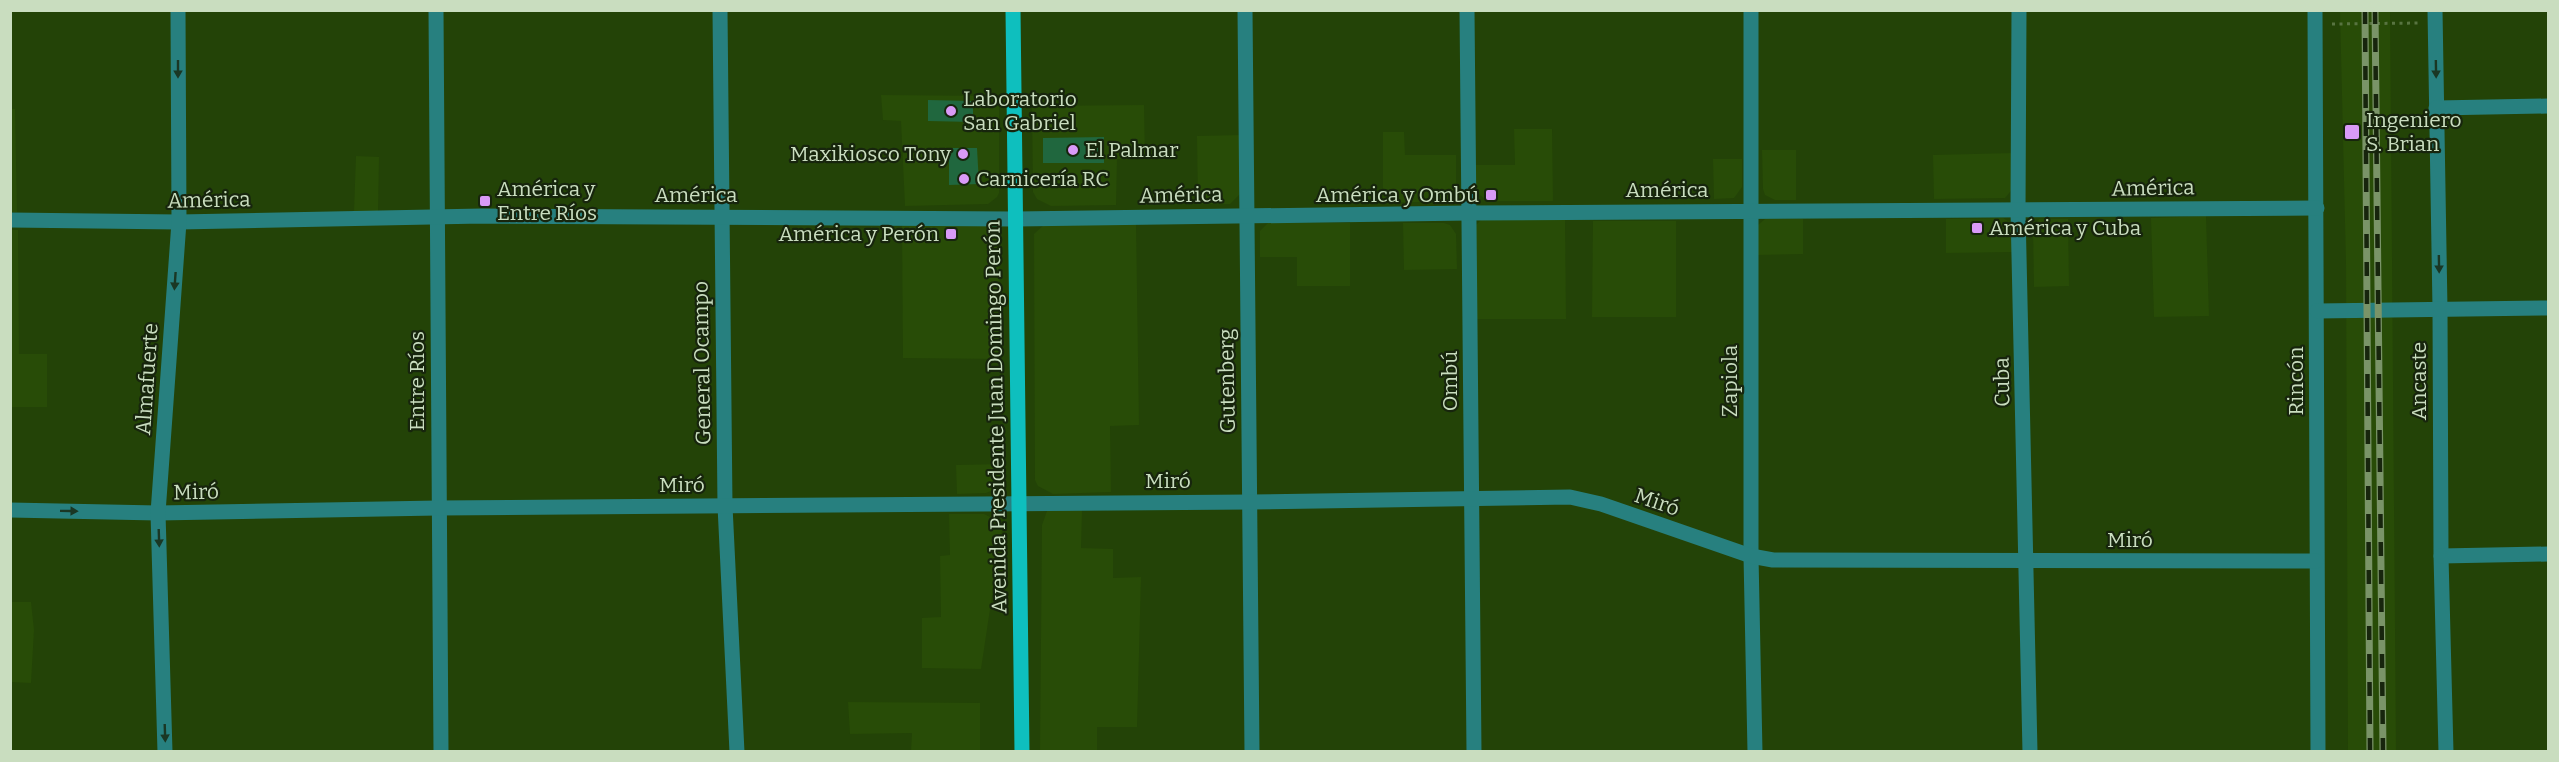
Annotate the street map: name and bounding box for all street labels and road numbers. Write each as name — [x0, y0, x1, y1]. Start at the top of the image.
street label: América — [2111, 174, 2195, 202]
street label: América — [1625, 177, 1709, 203]
street label: América — [1139, 181, 1223, 209]
street label: América — [654, 182, 738, 208]
street label: América — [167, 186, 251, 214]
street label: Avenida Presidente Juan Domingo Perón — [980, 220, 1012, 614]
street label: General Ocampo — [688, 281, 716, 445]
street label: Almafuerte — [130, 322, 164, 436]
street label: Gutenberg — [1213, 328, 1241, 434]
street label: Entre Ríos — [404, 331, 430, 431]
street label: Ancaste — [2406, 342, 2432, 420]
street label: Zapiola — [1717, 344, 1743, 417]
street label: Rincón — [2283, 347, 2309, 415]
street label: Ombú — [1437, 351, 1463, 411]
street label: Cuba — [1989, 356, 2015, 407]
street label: Miró — [1145, 468, 1191, 494]
street label: Miró — [659, 472, 705, 498]
street label: Miró — [173, 479, 219, 505]
street label: Miró — [1631, 482, 1683, 522]
street label: Miró — [2107, 527, 2153, 553]

